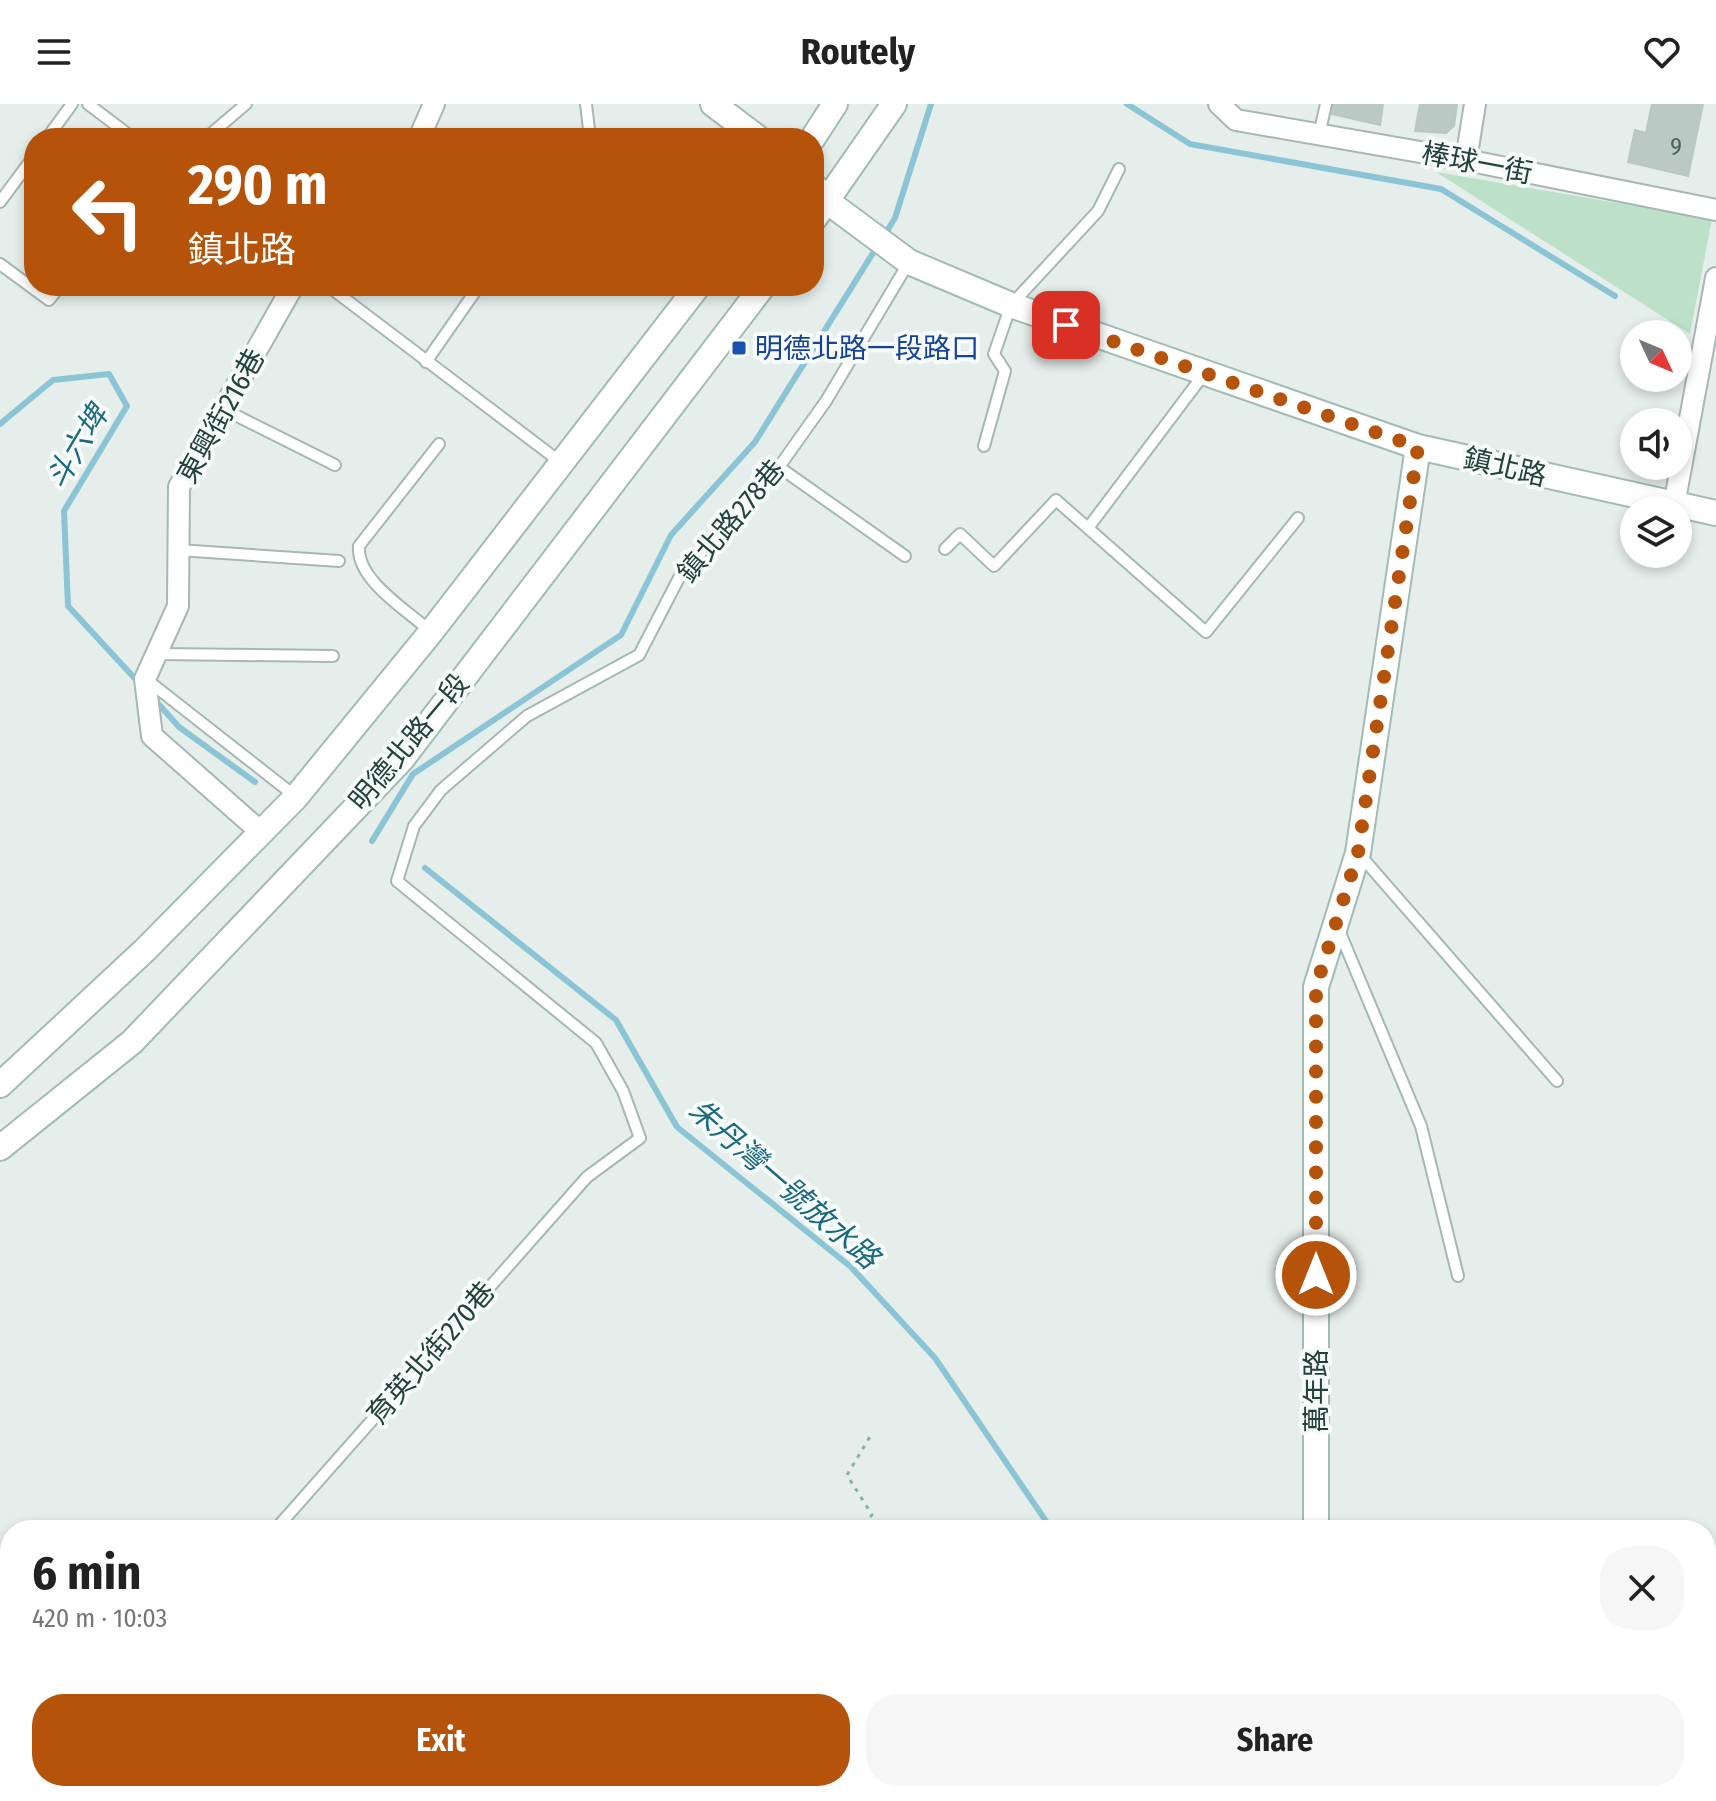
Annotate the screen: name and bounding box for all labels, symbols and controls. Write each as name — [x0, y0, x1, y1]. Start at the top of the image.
icon: menu — [32, 30, 76, 74]
text: Routely — [801, 30, 915, 74]
icon: heart — [1640, 30, 1684, 74]
house number: 9 — [1670, 133, 1682, 161]
street label: 棒球一街 — [1419, 136, 1535, 190]
text: 290 m — [188, 152, 328, 219]
icon: left — [56, 160, 160, 264]
text: 鎮北路 — [188, 228, 296, 272]
pin — [1032, 291, 1100, 359]
icon: arrive — [1044, 303, 1088, 347]
north arrow — [1620, 320, 1692, 392]
map controls — [1620, 320, 1692, 568]
place label: 明德北路一段路口 — [755, 332, 979, 365]
marker: 明德北路一段路口 — [730, 339, 748, 357]
street label: 東興街216巷 — [171, 343, 271, 489]
water label: 斗六埤 — [38, 397, 117, 495]
button: sound — [1620, 408, 1692, 480]
street label: 鎮北路 — [1460, 441, 1550, 493]
street label: 鎮北路278巷 — [670, 453, 792, 589]
button: layers — [1620, 496, 1692, 568]
street label: 明德北路一段 — [342, 667, 476, 817]
water label: 朱丹灣一號放水路 — [682, 1092, 889, 1278]
position arrow — [1274, 1233, 1358, 1317]
street label: 育英北街270巷 — [360, 1275, 502, 1431]
street label: 萬年路 — [1300, 1349, 1333, 1433]
text: 6 min — [32, 1544, 141, 1602]
button: close — [1600, 1546, 1684, 1630]
text: 420 m · 10:03 — [32, 1603, 167, 1634]
button: Exit — [32, 1694, 850, 1786]
button: Share — [866, 1694, 1684, 1786]

